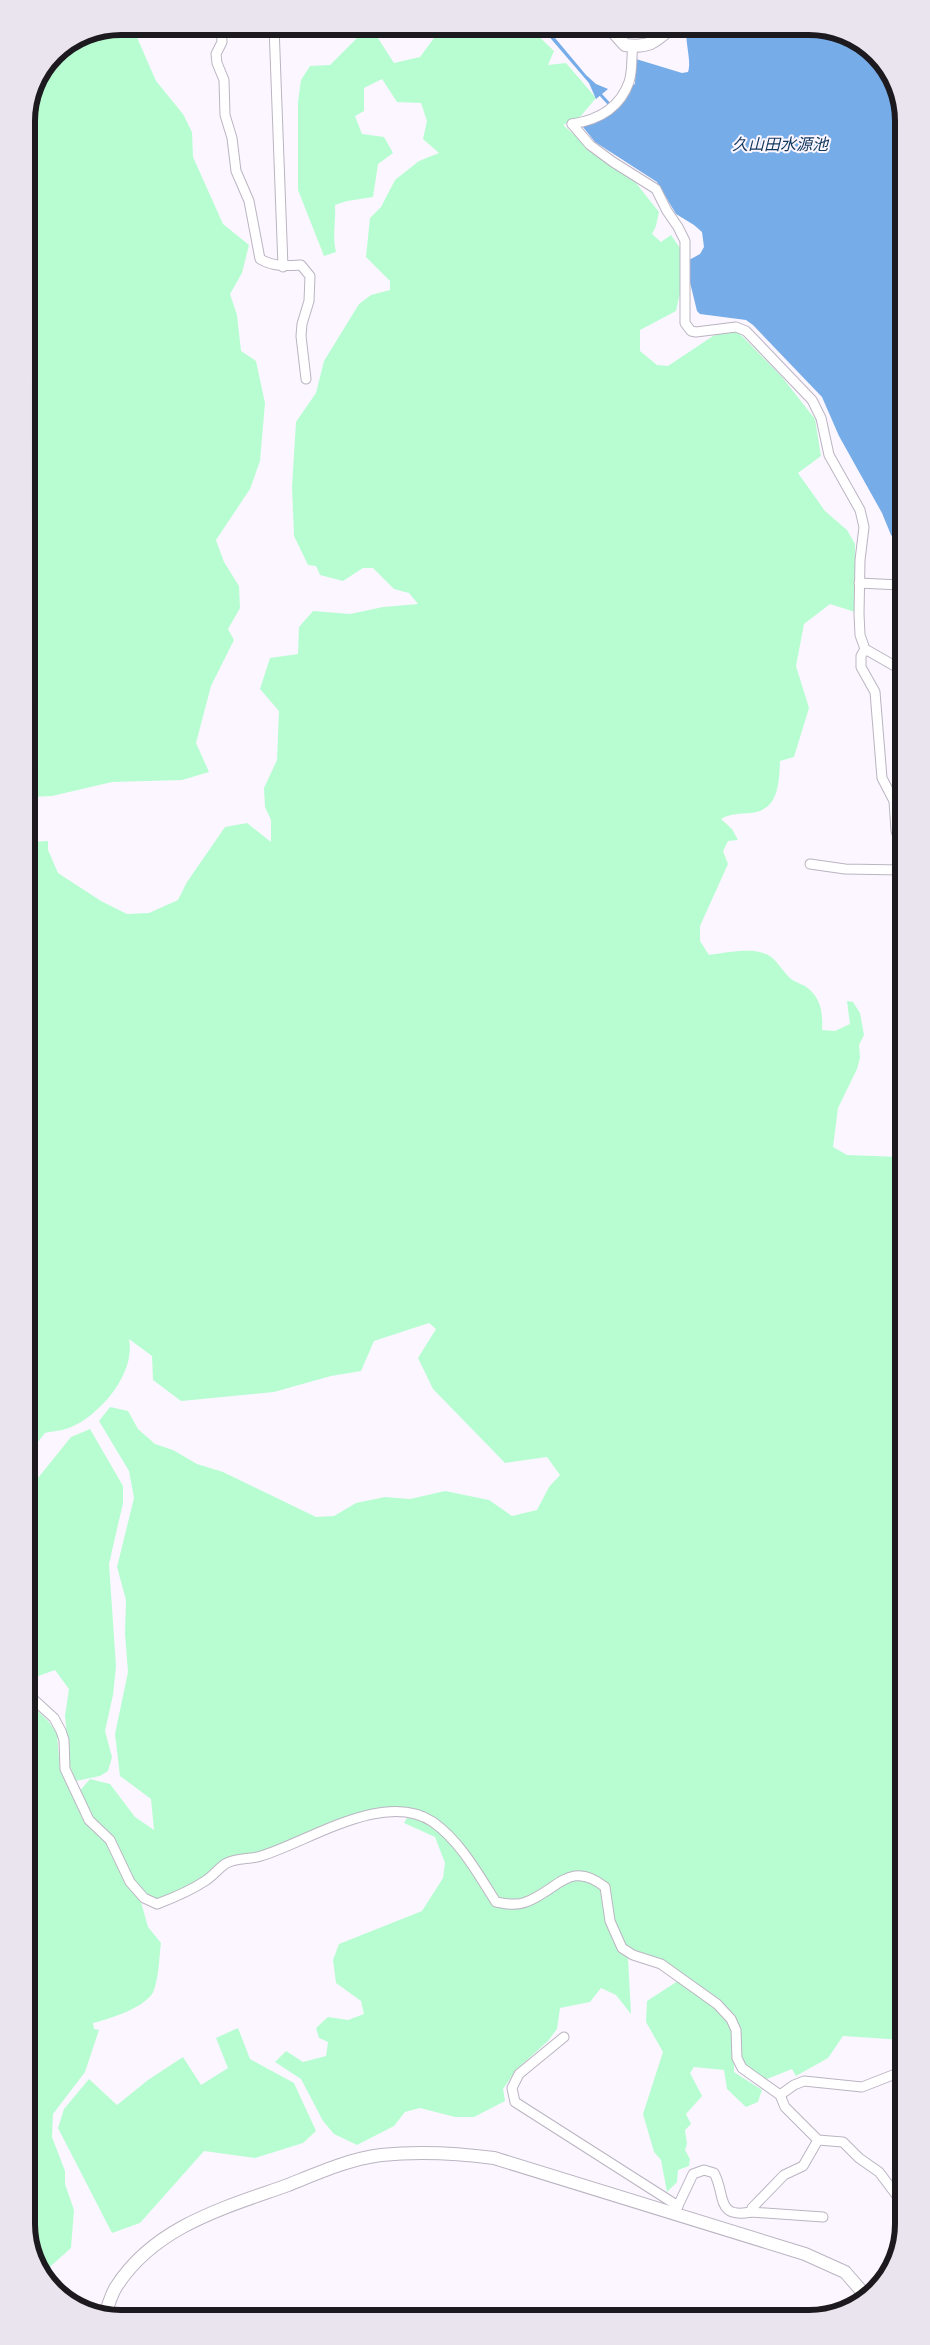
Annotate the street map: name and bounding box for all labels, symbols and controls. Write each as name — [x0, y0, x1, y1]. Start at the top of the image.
water label: 久山田水源池 — [732, 133, 830, 155]

